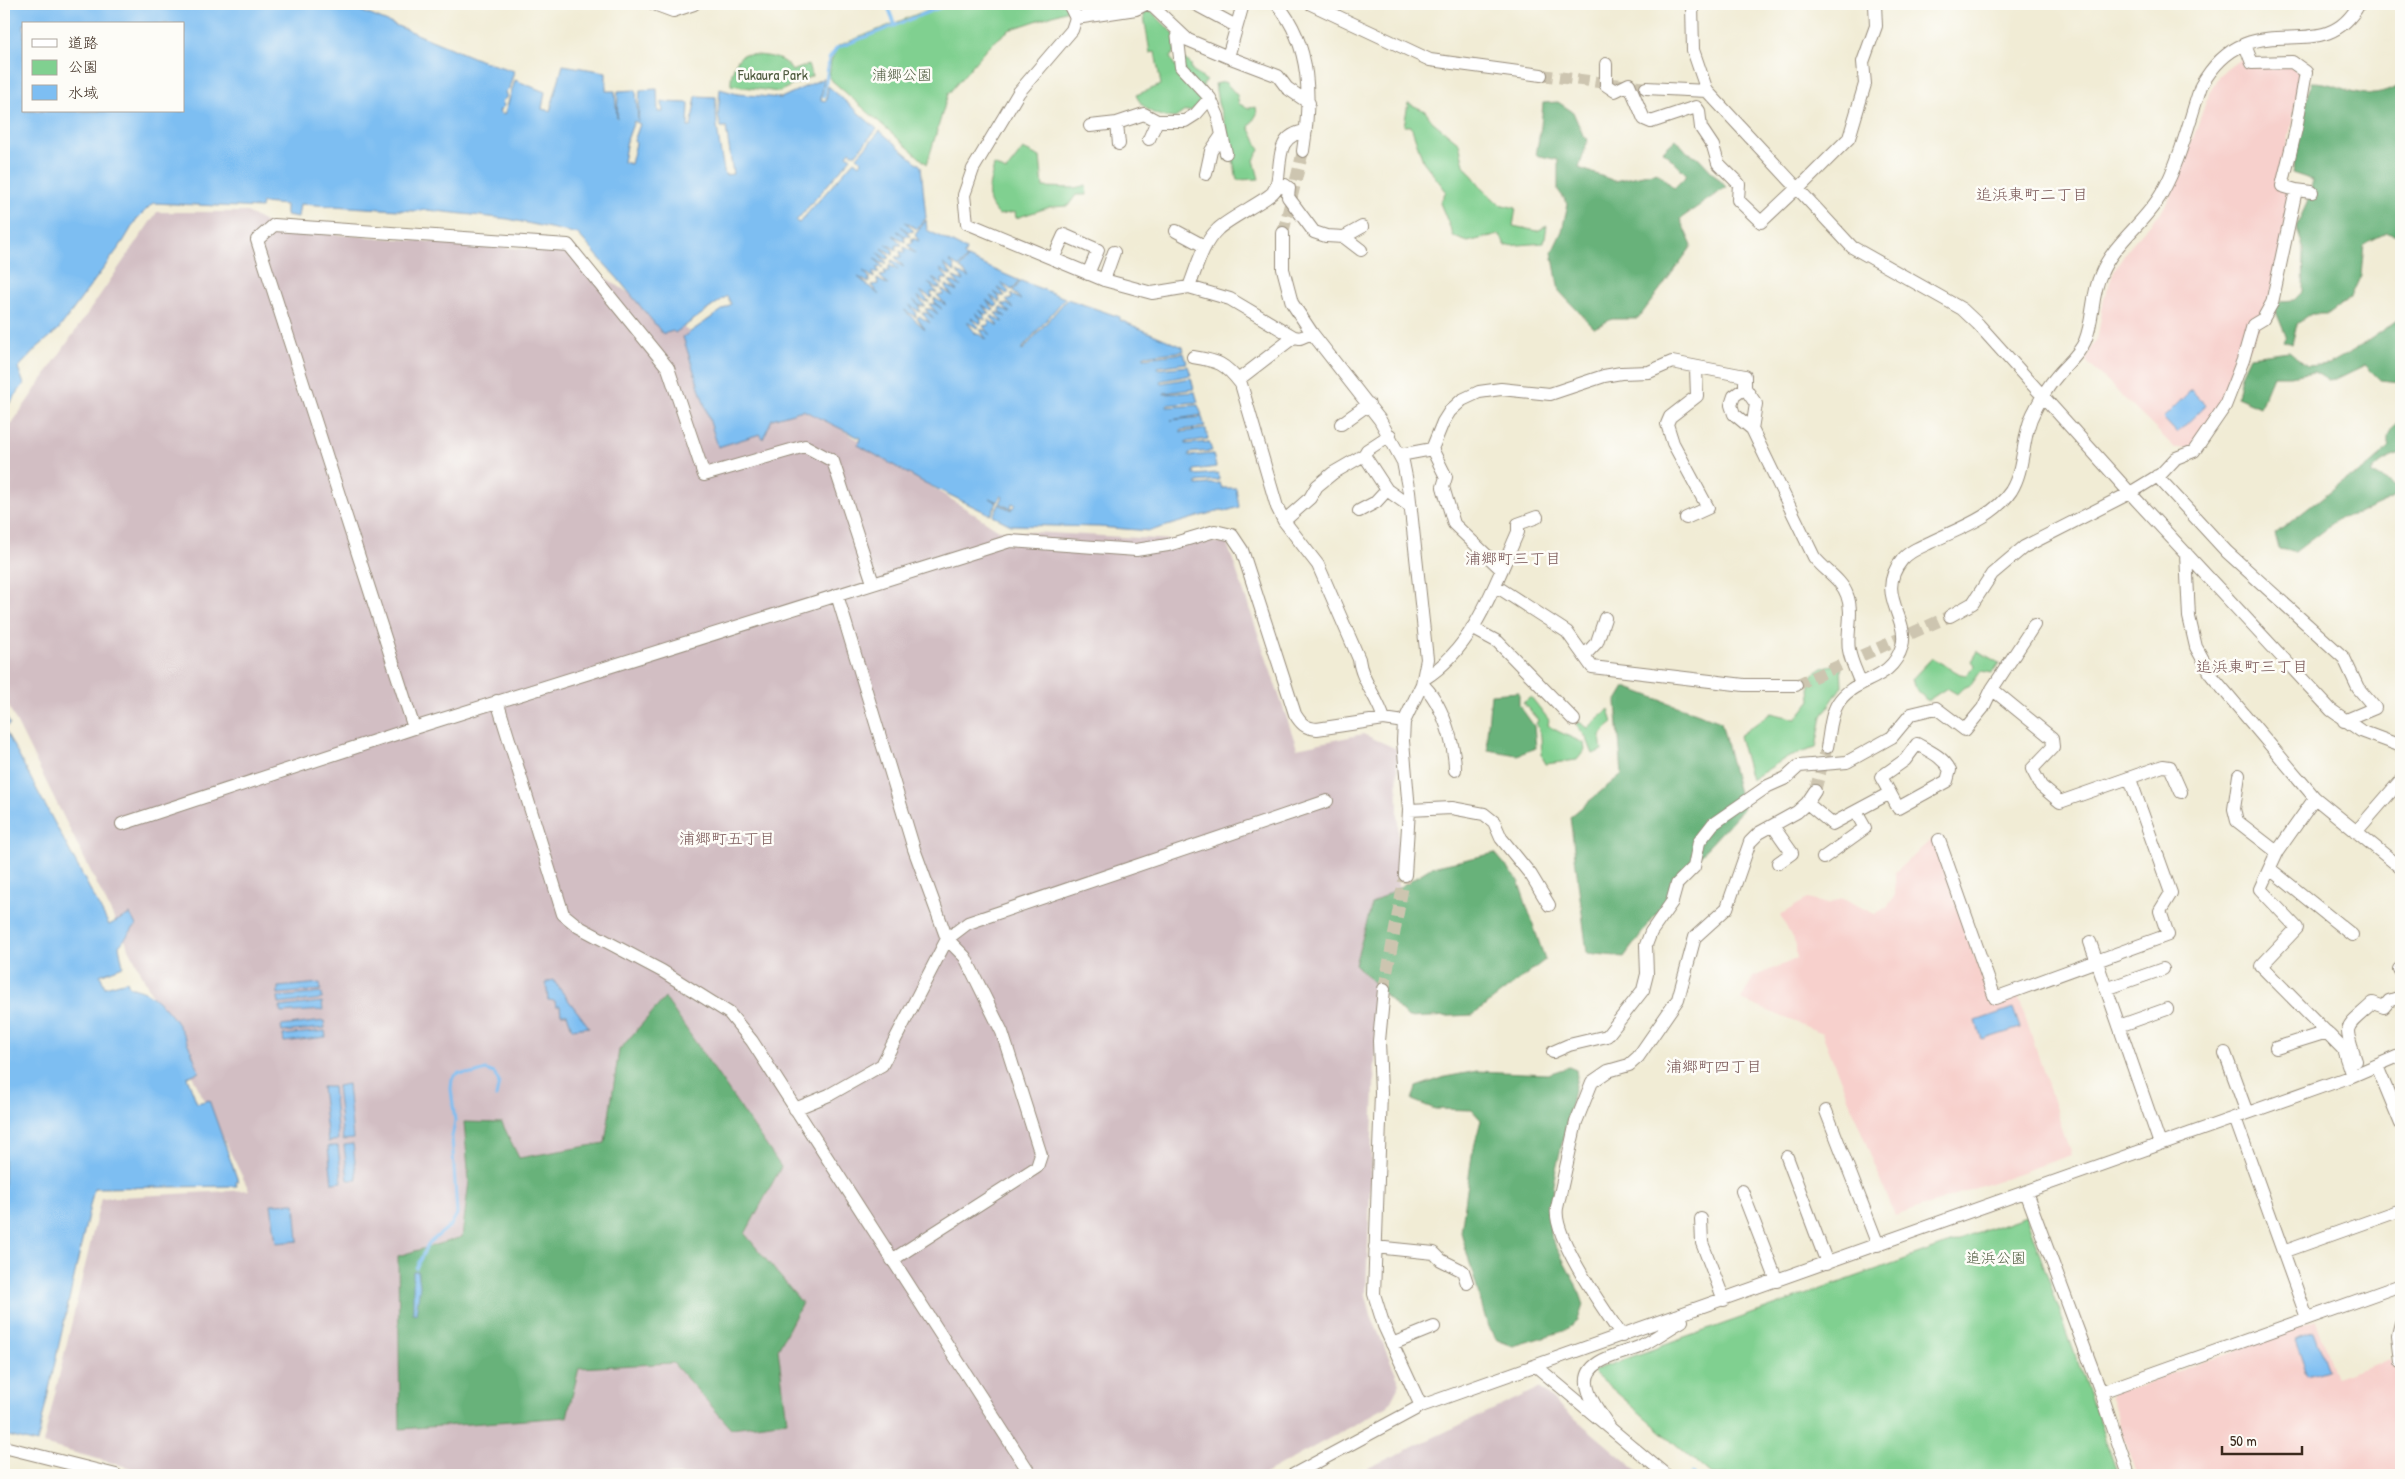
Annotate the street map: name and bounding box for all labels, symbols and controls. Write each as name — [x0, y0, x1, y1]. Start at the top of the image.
legend — [22, 22, 185, 112]
text: 道路 — [68, 32, 98, 53]
text: 公園 — [68, 56, 98, 77]
park label: Fukaura Park — [737, 64, 808, 85]
park label: 浦郷公園 — [872, 64, 932, 85]
text: 水域 — [68, 82, 98, 103]
district label: 追浜東町二丁目 — [1976, 183, 2088, 205]
district label: 浦郷町三丁目 — [1465, 547, 1561, 569]
district label: 追浜東町三丁目 — [2196, 655, 2308, 677]
district label: 浦郷町五丁目 — [679, 827, 775, 849]
district label: 浦郷町四丁目 — [1666, 1055, 1762, 1077]
park label: 追浜公園 — [1966, 1247, 2026, 1268]
scale bar — [2222, 1424, 2302, 1456]
text: 50 m — [2230, 1430, 2257, 1451]

